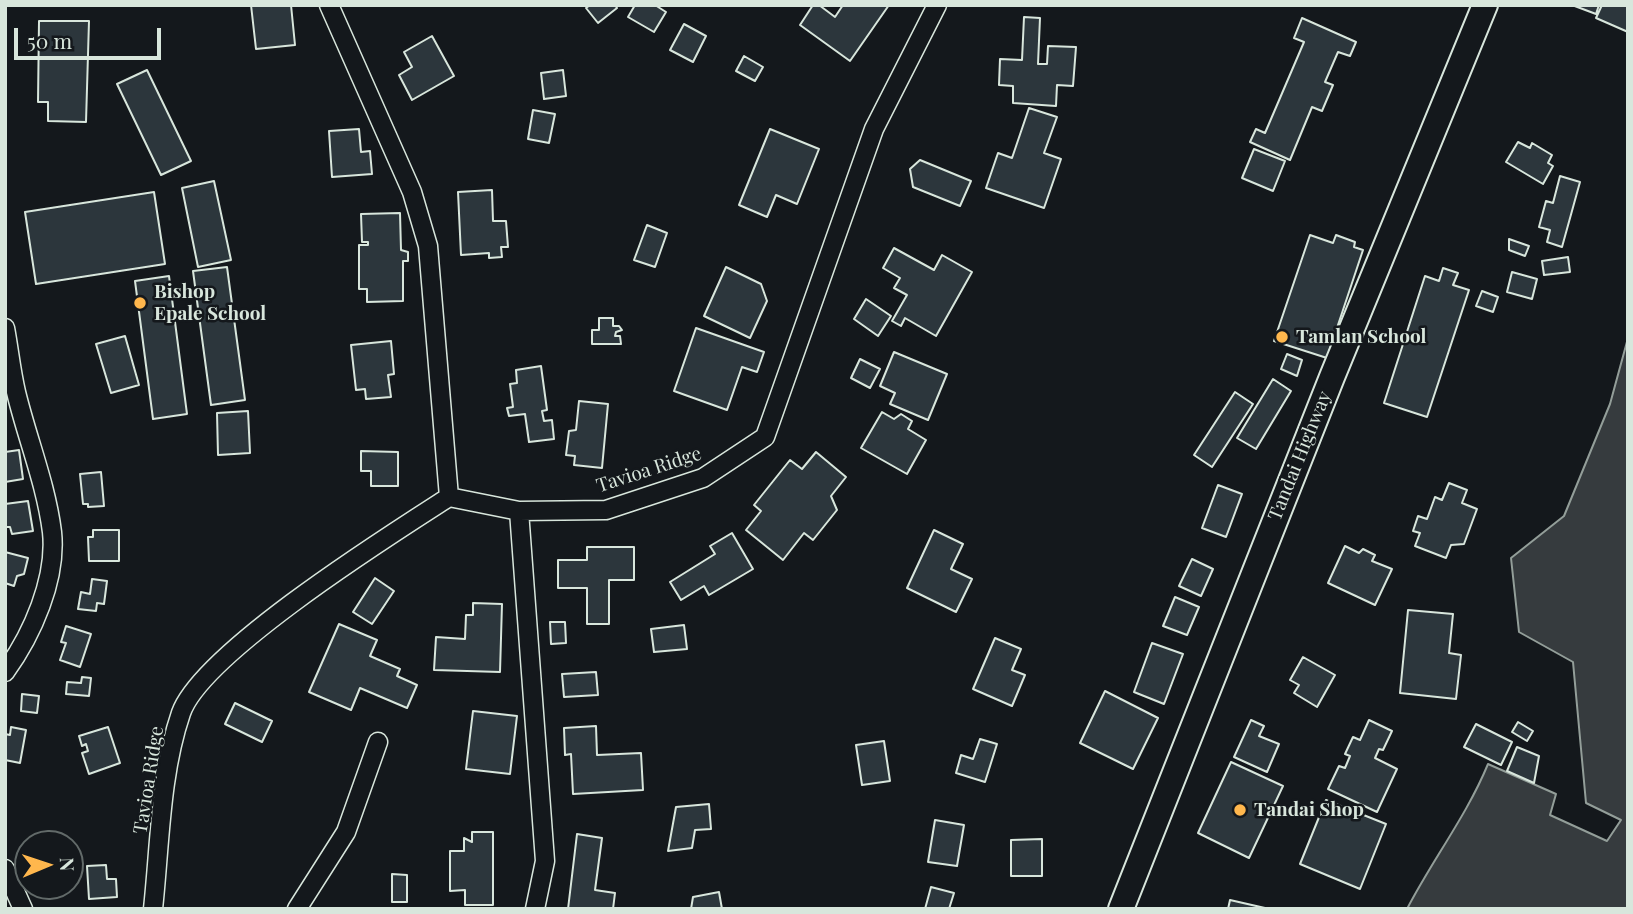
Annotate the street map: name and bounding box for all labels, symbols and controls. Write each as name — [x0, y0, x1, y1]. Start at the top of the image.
scale bar — [18, 14, 164, 58]
text: 50 m — [27, 26, 72, 54]
place label: Bishop Epale School — [154, 281, 266, 325]
marker: Bishop Epale School — [132, 295, 148, 311]
place label: Tamlan School — [1296, 326, 1426, 348]
marker: Tamlan School — [1274, 329, 1290, 345]
street label: Tandai Highway — [1264, 388, 1336, 524]
street label: Tavioa Ridge — [594, 442, 704, 498]
street label: Tavioa Ridge — [129, 725, 169, 835]
place label: Tandai Shop — [1254, 799, 1364, 821]
marker: Tandai Shop — [1232, 802, 1248, 818]
north arrow — [14, 830, 84, 900]
text: N — [55, 857, 81, 872]

